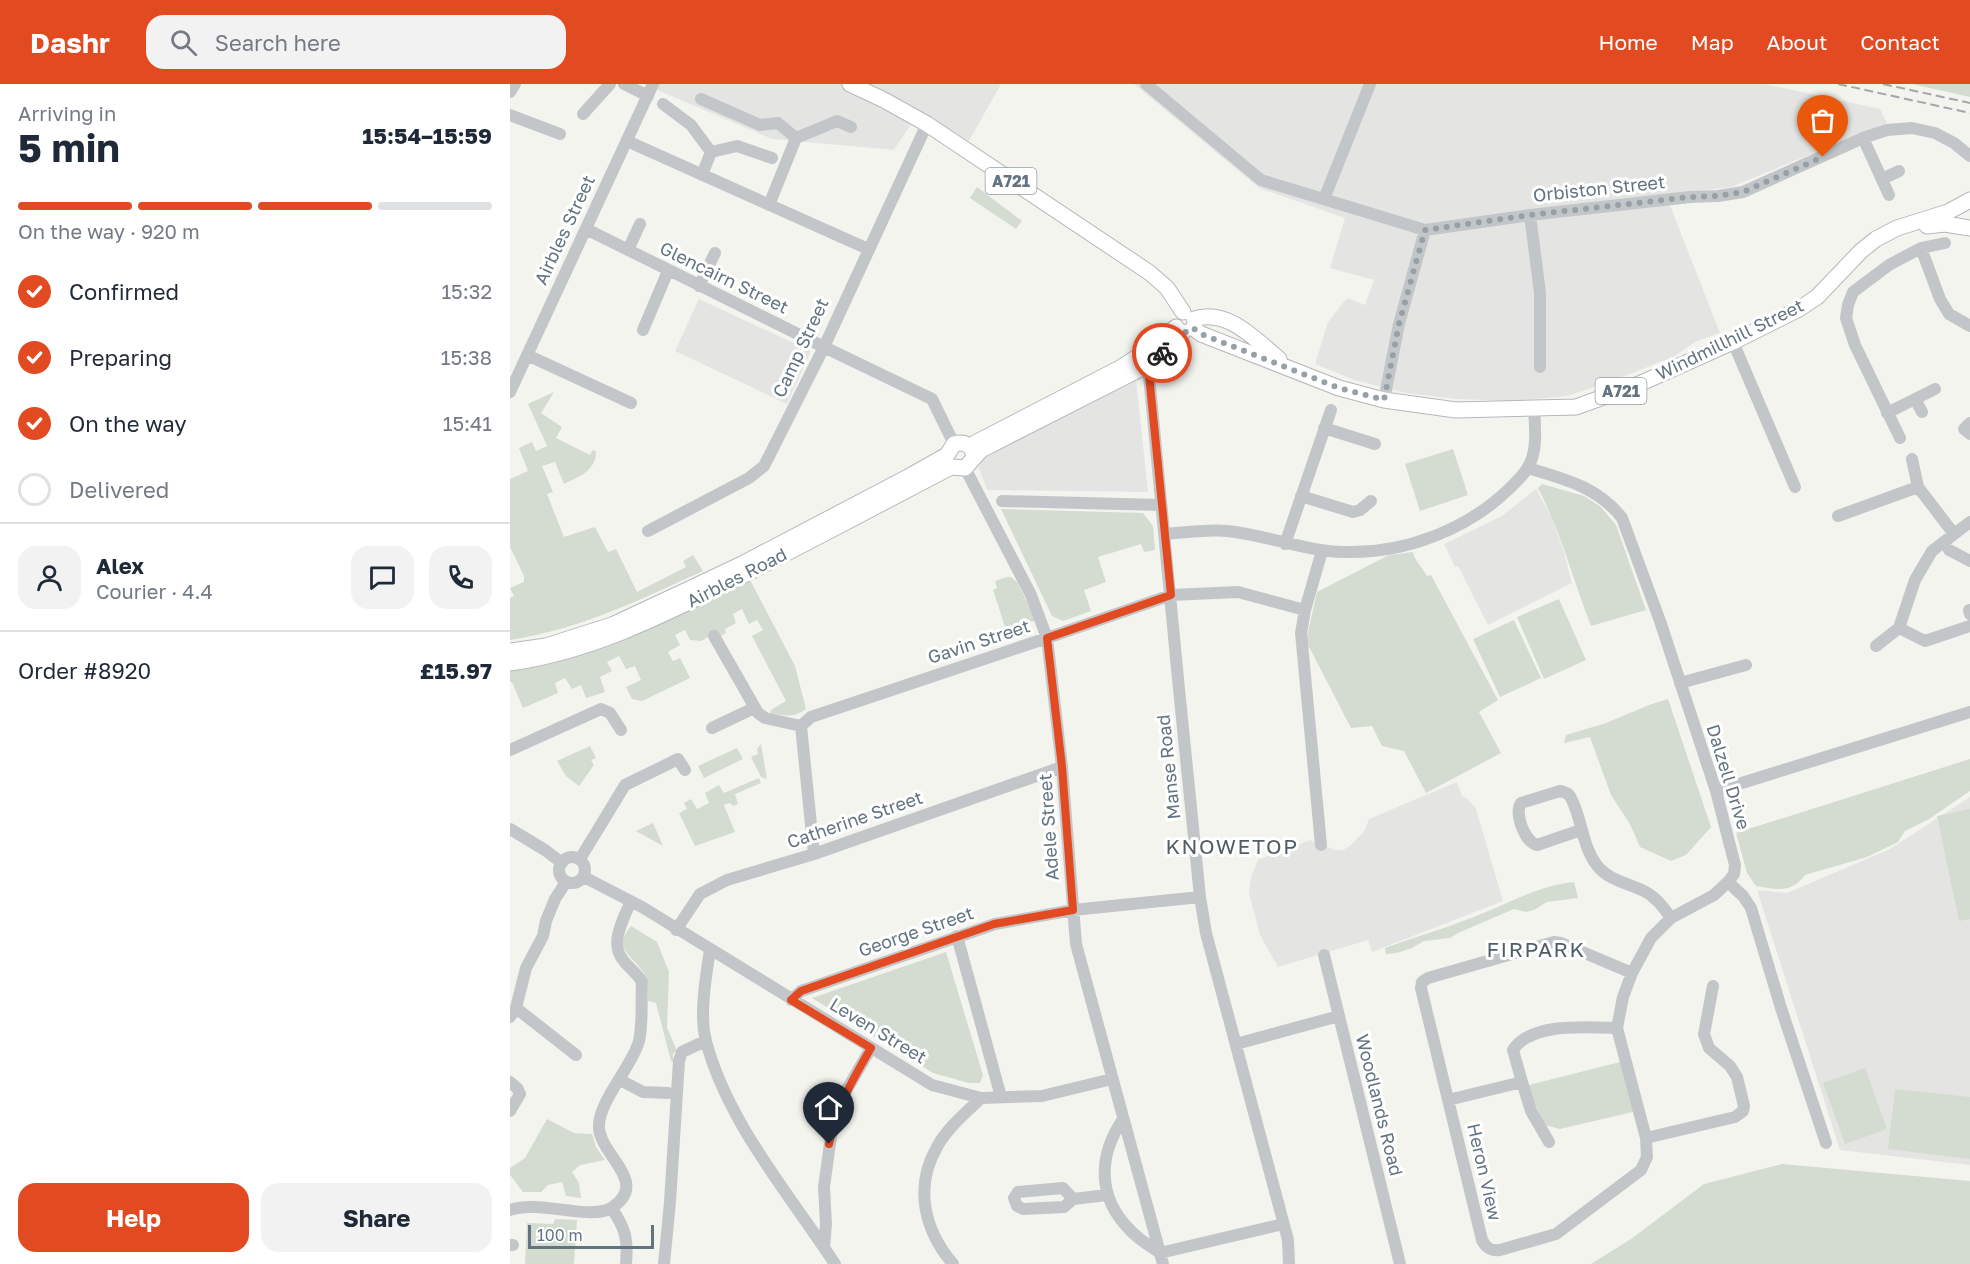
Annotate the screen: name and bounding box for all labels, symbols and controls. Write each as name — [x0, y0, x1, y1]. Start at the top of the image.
search box — [146, 15, 566, 69]
text: Dashr — [30, 26, 110, 59]
icon: search — [167, 26, 200, 59]
text: Search here — [215, 29, 341, 56]
text: Home — [1598, 29, 1658, 55]
text: Map — [1691, 29, 1734, 55]
text: About — [1767, 29, 1827, 55]
text: Contact — [1860, 29, 1940, 55]
pin — [1797, 95, 1848, 157]
text: Arriving in — [18, 101, 116, 125]
icon: bag — [1806, 104, 1839, 137]
text: 15:54–15:59 — [362, 122, 492, 149]
text: 5 min — [18, 124, 120, 171]
road number: A721 — [986, 168, 1036, 194]
street label: Orbiston Street — [1532, 170, 1666, 206]
street label: Airbles Street — [529, 171, 599, 288]
text: On the way · 920 m — [18, 219, 200, 243]
street label: Glencairn Street — [656, 236, 792, 318]
icon: check — [18, 275, 51, 308]
text: Confirmed — [69, 278, 179, 305]
text: 15:32 — [441, 279, 492, 303]
street label: Camp Street — [767, 294, 833, 401]
street label: Windmillhill Street — [1652, 294, 1807, 384]
courier — [1132, 323, 1192, 383]
icon: bike — [1146, 337, 1179, 370]
icon: check — [18, 341, 51, 374]
text: Preparing — [69, 344, 172, 371]
text: 15:38 — [441, 345, 492, 369]
road number: A721 — [1596, 378, 1646, 404]
icon: check — [18, 407, 51, 440]
text: On the way — [69, 410, 187, 437]
text: 15:41 — [443, 411, 492, 435]
text: Delivered — [69, 476, 169, 503]
street label: Airbles Road — [683, 543, 790, 612]
button: person — [18, 546, 81, 609]
button: chat — [351, 546, 414, 609]
button: phone — [429, 546, 492, 609]
text: Alex — [96, 552, 144, 579]
text: Courier · 4.4 — [96, 579, 213, 603]
street label: Gavin Street — [925, 614, 1033, 668]
text: Order #8920 — [18, 657, 151, 684]
text: £15.97 — [420, 657, 492, 684]
street label: Manse Road — [1152, 714, 1184, 821]
street label: Dalzell Drive — [1703, 721, 1755, 832]
street label: Adele Street — [1033, 773, 1063, 881]
street label: Catherine Street — [784, 786, 925, 853]
district label: KNOWETOP — [1166, 833, 1298, 859]
street label: George Street — [855, 901, 976, 961]
district label: FIRPARK — [1487, 936, 1585, 962]
street label: Leven Street — [826, 993, 931, 1068]
street label: Woodlands Road — [1352, 1032, 1408, 1178]
pin — [803, 1082, 854, 1144]
icon: home — [812, 1091, 845, 1124]
street label: Heron View — [1463, 1121, 1507, 1223]
button: Help — [18, 1183, 249, 1252]
button: Share — [261, 1183, 492, 1252]
scale bar — [528, 1222, 654, 1250]
text: 100 m — [537, 1225, 583, 1245]

